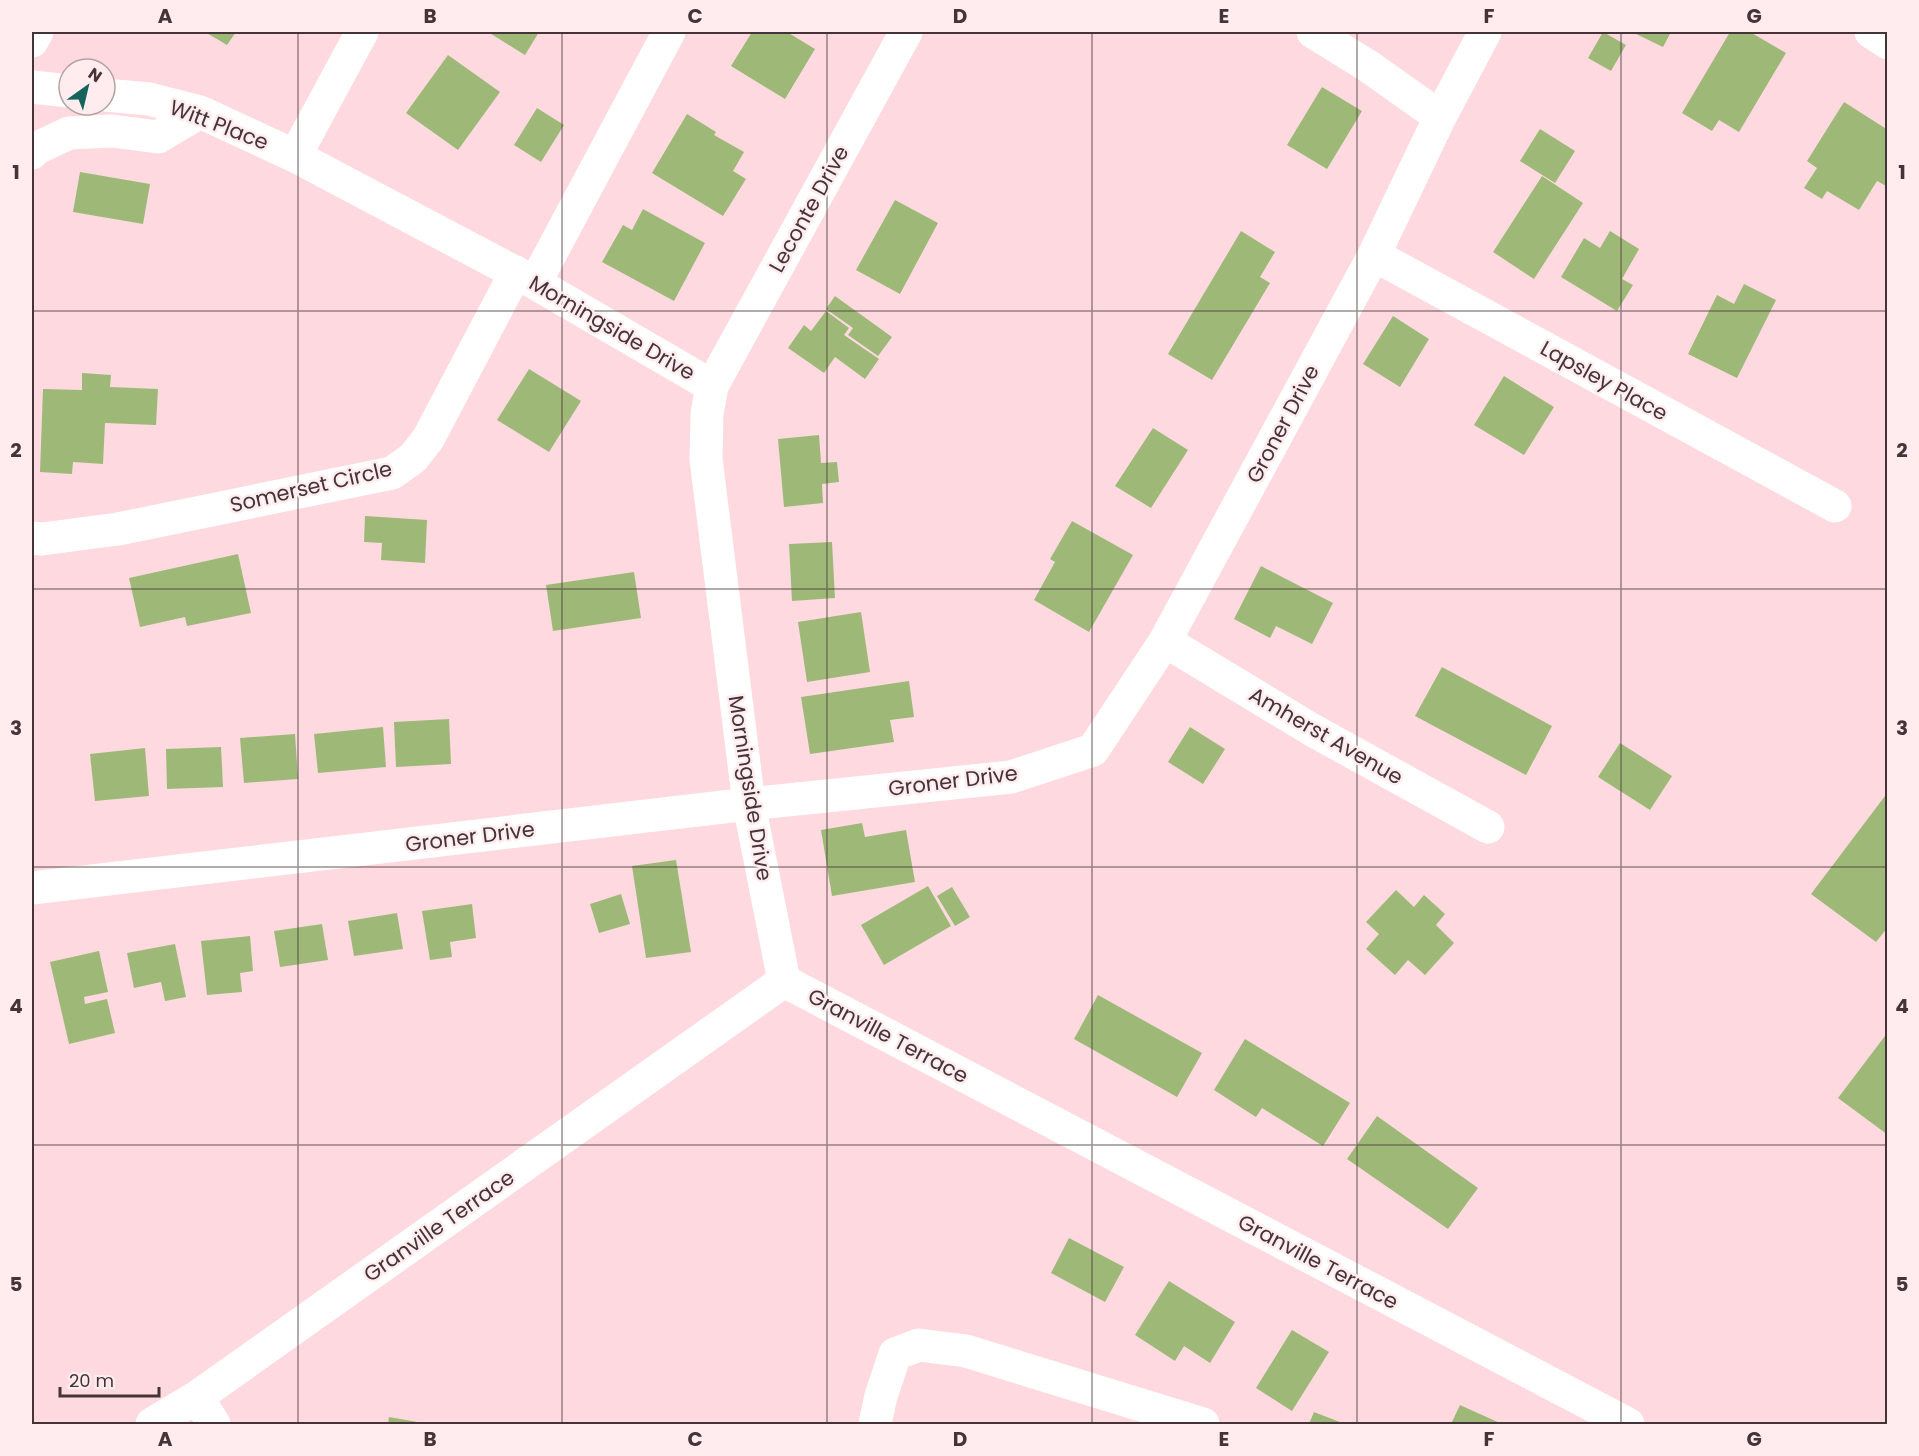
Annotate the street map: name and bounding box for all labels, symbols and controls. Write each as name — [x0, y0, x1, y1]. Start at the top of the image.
text: A — [158, 2, 173, 30]
text: B — [423, 2, 437, 30]
text: C — [687, 2, 703, 30]
text: D — [953, 2, 967, 30]
text: E — [1219, 2, 1229, 30]
text: F — [1484, 2, 1495, 30]
text: G — [1746, 2, 1762, 30]
north arrow — [57, 57, 117, 117]
text: N — [84, 62, 107, 88]
street label: Witt Place — [166, 92, 273, 157]
street label: Leconte Drive — [762, 140, 855, 277]
text: 1 — [12, 158, 20, 186]
text: 1 — [1898, 158, 1906, 186]
street label: Morningside Drive — [524, 268, 701, 387]
street label: Lapsley Place — [1535, 334, 1673, 428]
street label: Groner Drive — [1239, 359, 1326, 488]
text: 2 — [10, 436, 22, 464]
text: 2 — [1896, 436, 1908, 464]
street label: Somerset Circle — [227, 454, 395, 519]
street label: Amherst Avenue — [1244, 680, 1408, 791]
street label: Morningside Drive — [722, 693, 779, 883]
text: 3 — [10, 714, 22, 742]
text: 3 — [1896, 714, 1908, 742]
street label: Groner Drive — [887, 758, 1019, 803]
street label: Groner Drive — [404, 814, 536, 859]
street label: Granville Terrace — [803, 981, 974, 1090]
text: 4 — [9, 992, 23, 1020]
text: 4 — [1895, 992, 1909, 1020]
street label: Granville Terrace — [358, 1163, 520, 1288]
street label: Granville Terrace — [1233, 1207, 1404, 1316]
text: 5 — [10, 1270, 23, 1298]
text: 5 — [1896, 1270, 1909, 1298]
scale bar — [60, 1360, 159, 1398]
text: 20 m — [69, 1368, 114, 1393]
text: A — [158, 1425, 173, 1453]
text: B — [423, 1425, 437, 1453]
text: C — [687, 1425, 703, 1453]
text: D — [953, 1425, 967, 1453]
text: E — [1219, 1425, 1229, 1453]
text: F — [1484, 1425, 1495, 1453]
text: G — [1746, 1425, 1762, 1453]

